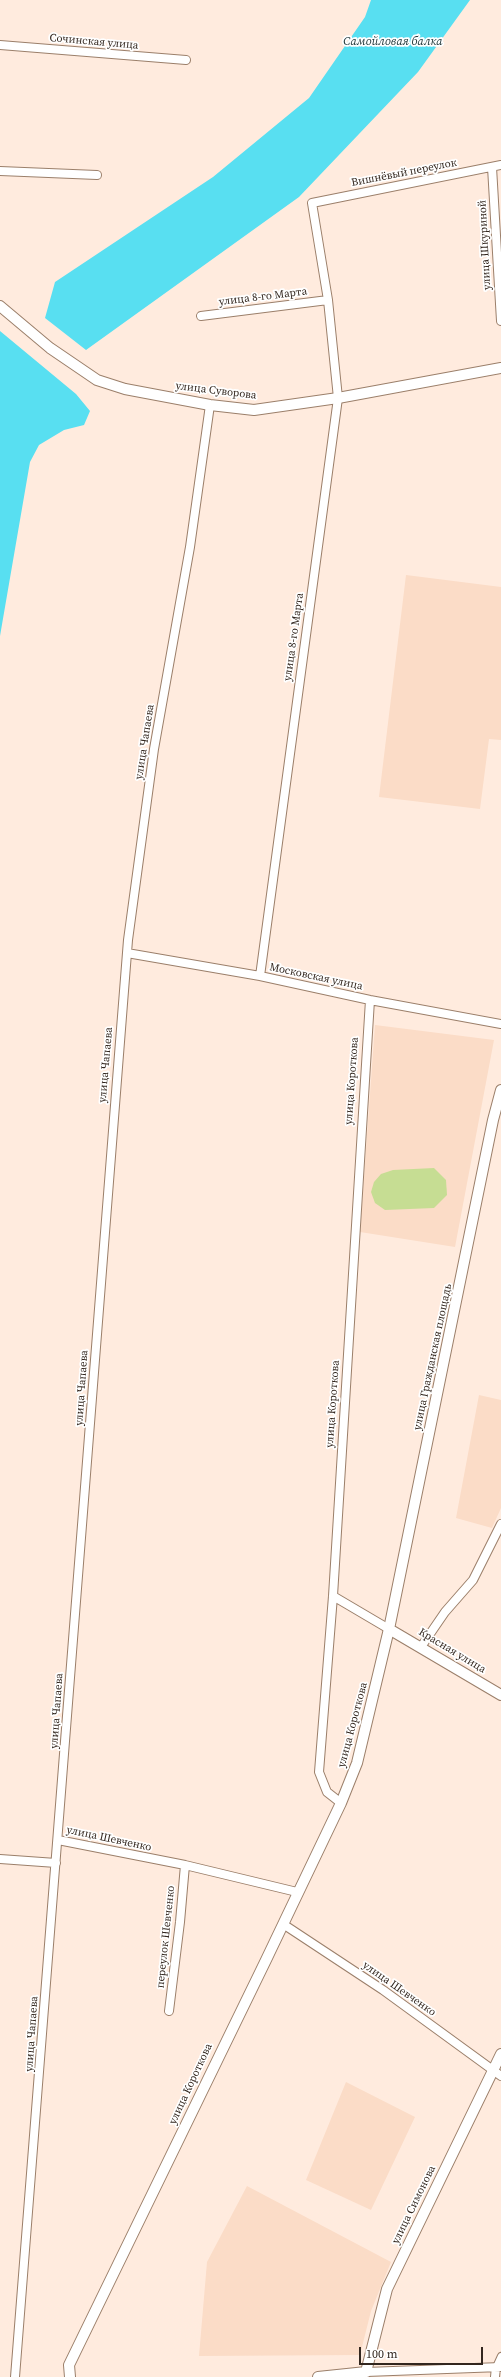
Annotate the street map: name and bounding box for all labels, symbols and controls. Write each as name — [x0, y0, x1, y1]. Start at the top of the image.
street label: Сочинская улица — [49, 32, 139, 52]
water label: Самойловая балка — [343, 35, 443, 49]
street label: Вишнёвый переулок — [350, 156, 458, 190]
street label: улица Шкуриной — [476, 200, 494, 290]
street label: улица 8-го Марта — [218, 285, 308, 309]
street label: улица Суворова — [175, 379, 257, 403]
street label: улица 8-го Марта — [281, 592, 307, 682]
street label: улица Чапаева — [133, 703, 157, 781]
street label: Московская улица — [268, 961, 364, 993]
street label: улица Чапаева — [96, 1027, 116, 1103]
street label: улица Короткова — [342, 1037, 362, 1125]
street label: улица Гражданская площадь — [411, 1283, 455, 1431]
street label: улица Чапаева — [73, 1350, 91, 1426]
street label: улица Короткова — [323, 1360, 343, 1448]
street label: Красная улица — [416, 1626, 488, 1676]
street label: улица Чапаева — [48, 1673, 66, 1749]
street label: улица Короткова — [335, 1681, 371, 1769]
street label: улица Шевченко — [65, 1824, 153, 1854]
street label: переулок Шевченко — [154, 1885, 178, 1989]
street label: улица Шевченко — [360, 1959, 438, 2019]
street label: улица Чапаева — [23, 1996, 41, 2072]
street label: улица Короткова — [166, 2041, 216, 2127]
street label: улица Симонова — [389, 2164, 439, 2246]
scale bar — [361, 2339, 485, 2365]
text: 100 m — [366, 2346, 398, 2362]

